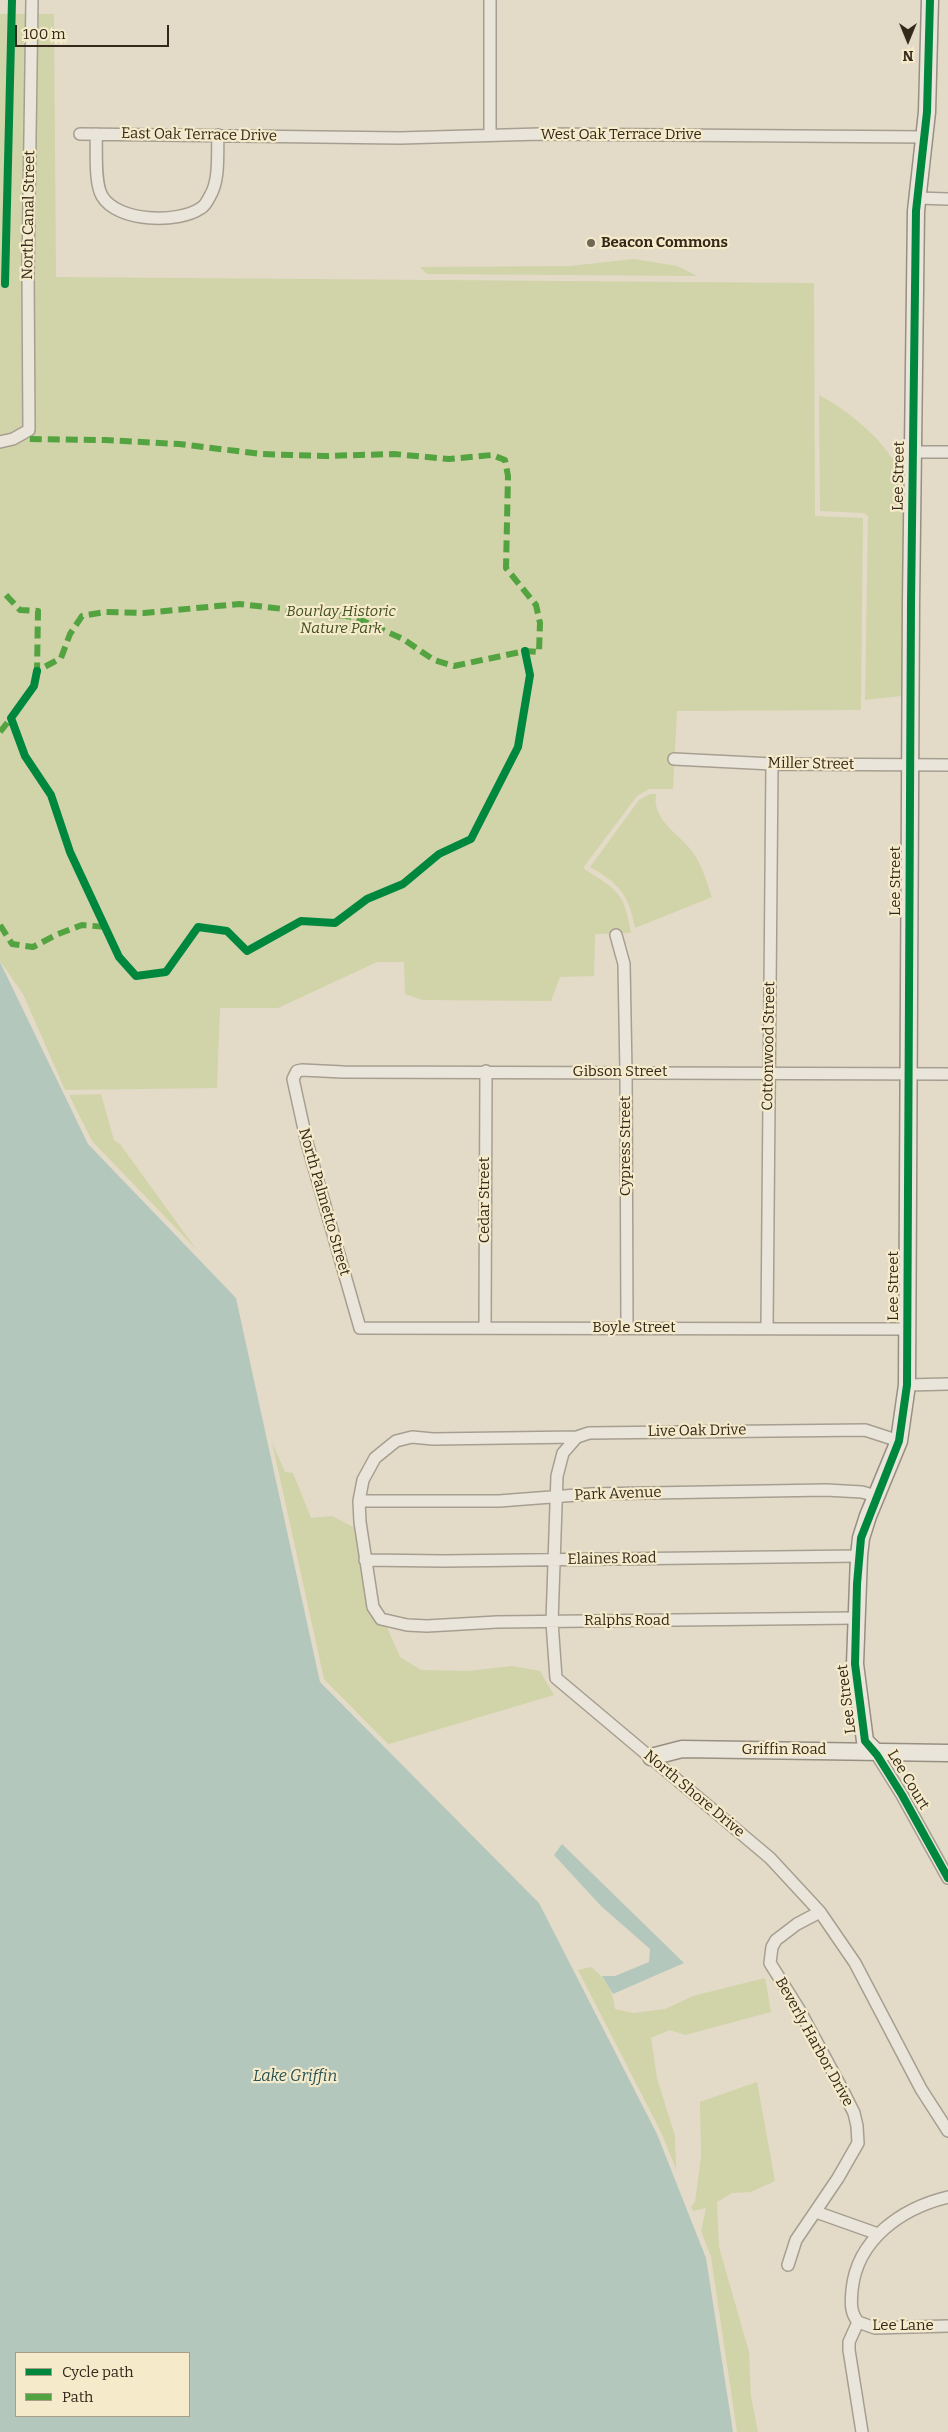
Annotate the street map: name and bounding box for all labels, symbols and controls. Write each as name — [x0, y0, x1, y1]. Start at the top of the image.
scale bar — [18, 15, 171, 47]
north arrow — [883, 15, 933, 65]
text: 100 m — [23, 25, 66, 43]
text: N — [903, 47, 913, 64]
street label: East Oak Terrace Drive — [121, 125, 277, 145]
street label: West Oak Terrace Drive — [540, 126, 702, 144]
street label: North Canal Street — [19, 150, 39, 280]
place label: Beacon Commons — [601, 234, 728, 252]
marker: Beacon Commons — [585, 237, 597, 249]
street label: Lee Street — [889, 441, 909, 511]
park label: Bourlay Historic Nature Park — [286, 603, 396, 638]
street label: Miller Street — [768, 754, 854, 774]
street label: Lee Street — [887, 846, 905, 916]
street label: Cottonwood Street — [759, 981, 779, 1111]
street label: Gibson Street — [573, 1063, 667, 1081]
street label: Cypress Street — [617, 1096, 635, 1196]
street label: North Palmetto Street — [294, 1126, 354, 1278]
street label: Cedar Street — [476, 1157, 494, 1243]
street label: Lee Street — [885, 1251, 903, 1321]
street label: Boyle Street — [592, 1319, 676, 1337]
street label: Live Oak Drive — [648, 1421, 746, 1441]
street label: Park Avenue — [574, 1483, 662, 1505]
street label: Elaines Road — [567, 1549, 657, 1569]
street label: Ralphs Road — [584, 1612, 670, 1630]
street label: Lee Street — [834, 1663, 860, 1735]
street label: Griffin Road — [742, 1741, 826, 1759]
street label: North Shore Drive — [640, 1747, 748, 1841]
street label: Lee Court — [883, 1747, 933, 1813]
street label: Beverly Harbor Drive — [771, 1974, 857, 2110]
water label: Lake Griffin — [253, 2067, 337, 2087]
street label: Lee Lane — [872, 2317, 934, 2335]
legend — [15, 2352, 190, 2417]
text: Cycle path — [62, 2363, 134, 2381]
text: Path — [62, 2388, 93, 2406]

